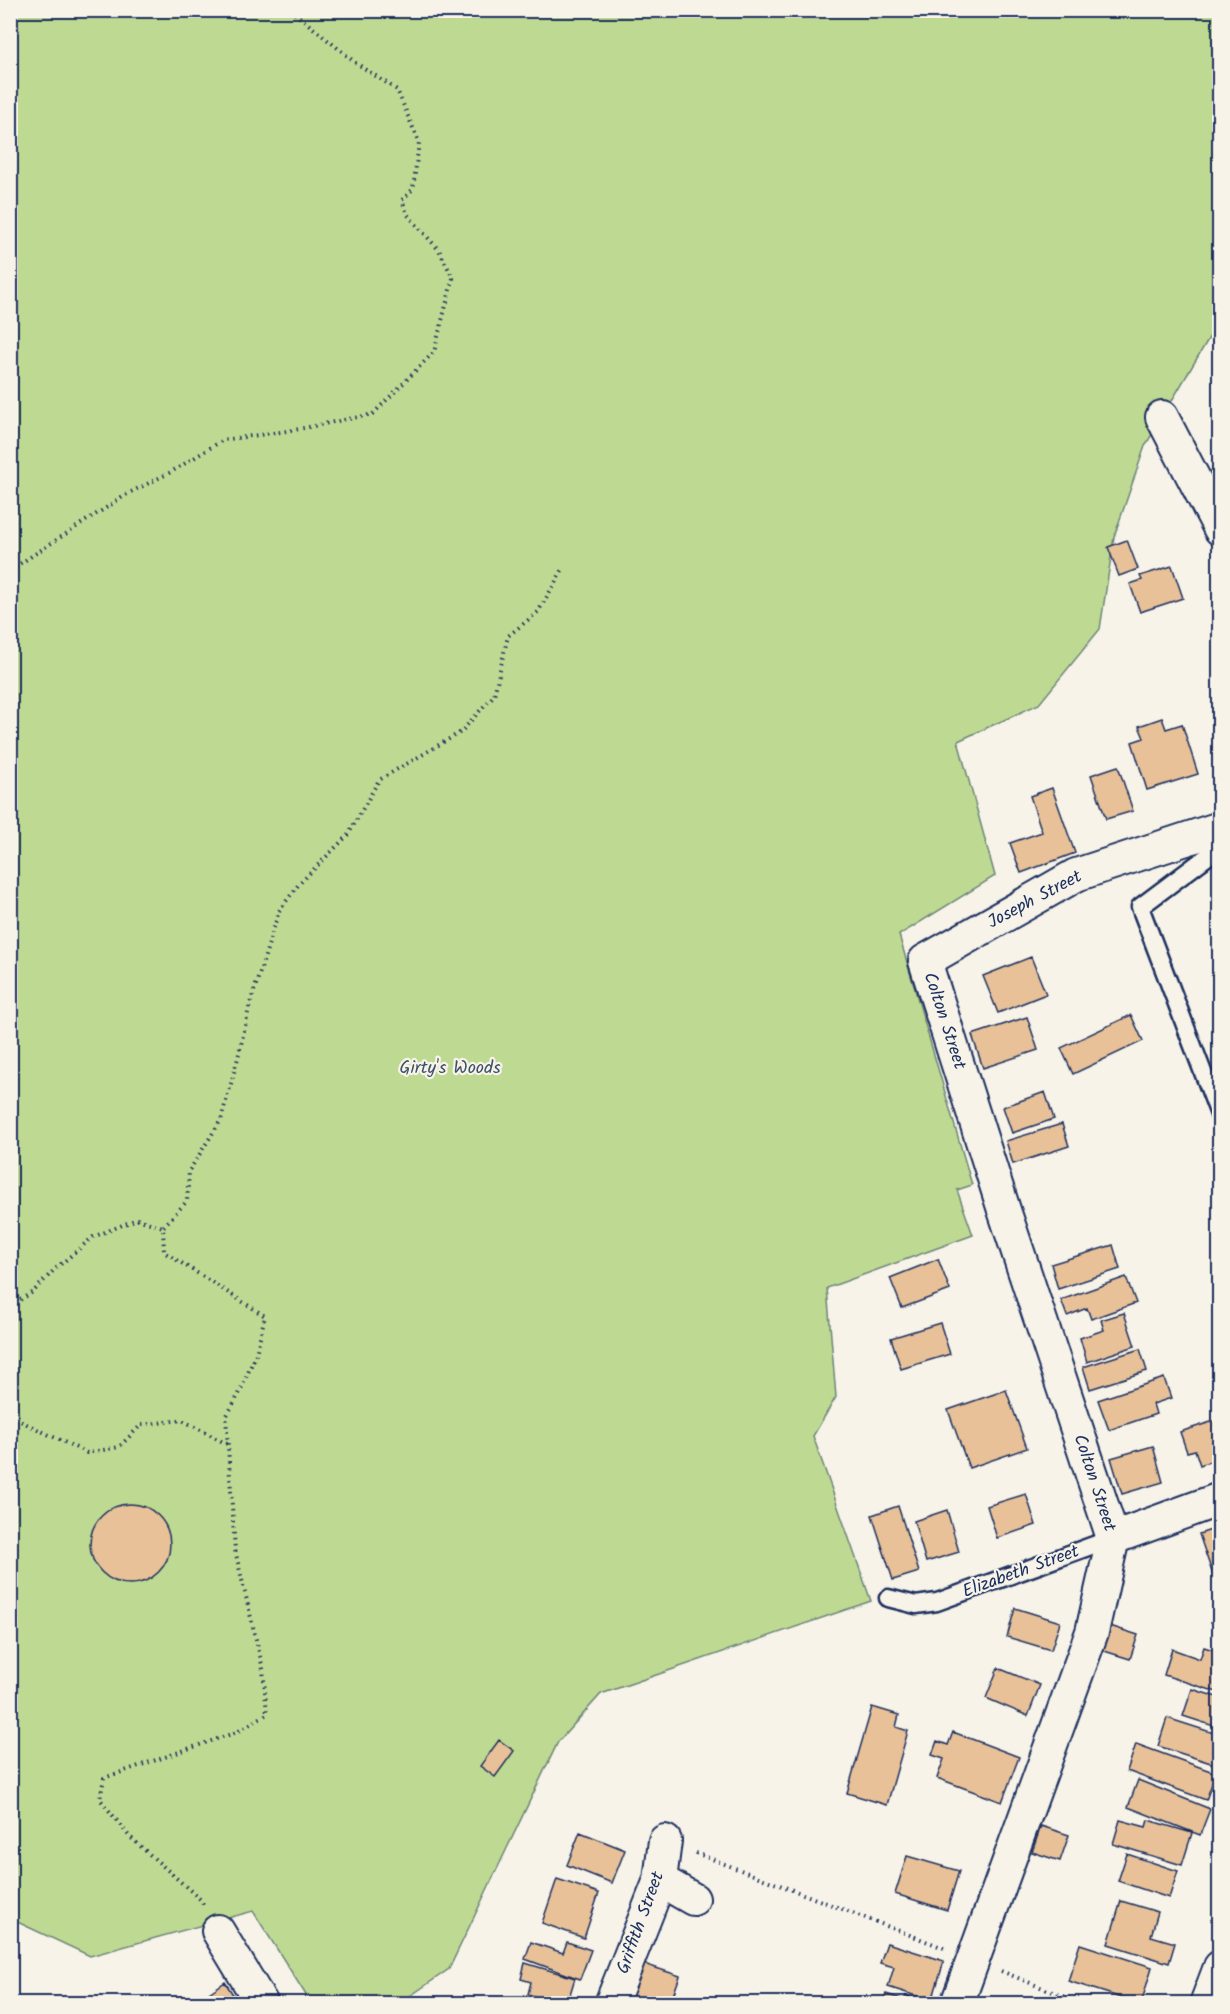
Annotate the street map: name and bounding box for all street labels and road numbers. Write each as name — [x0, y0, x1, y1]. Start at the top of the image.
street label: Joseph Street — [983, 862, 1088, 937]
street label: Colton Street — [915, 969, 974, 1074]
street label: Colton Street — [1065, 1431, 1124, 1536]
street label: Elizabeth Street — [958, 1537, 1085, 1607]
street label: Griffith Street — [609, 1867, 673, 1978]

